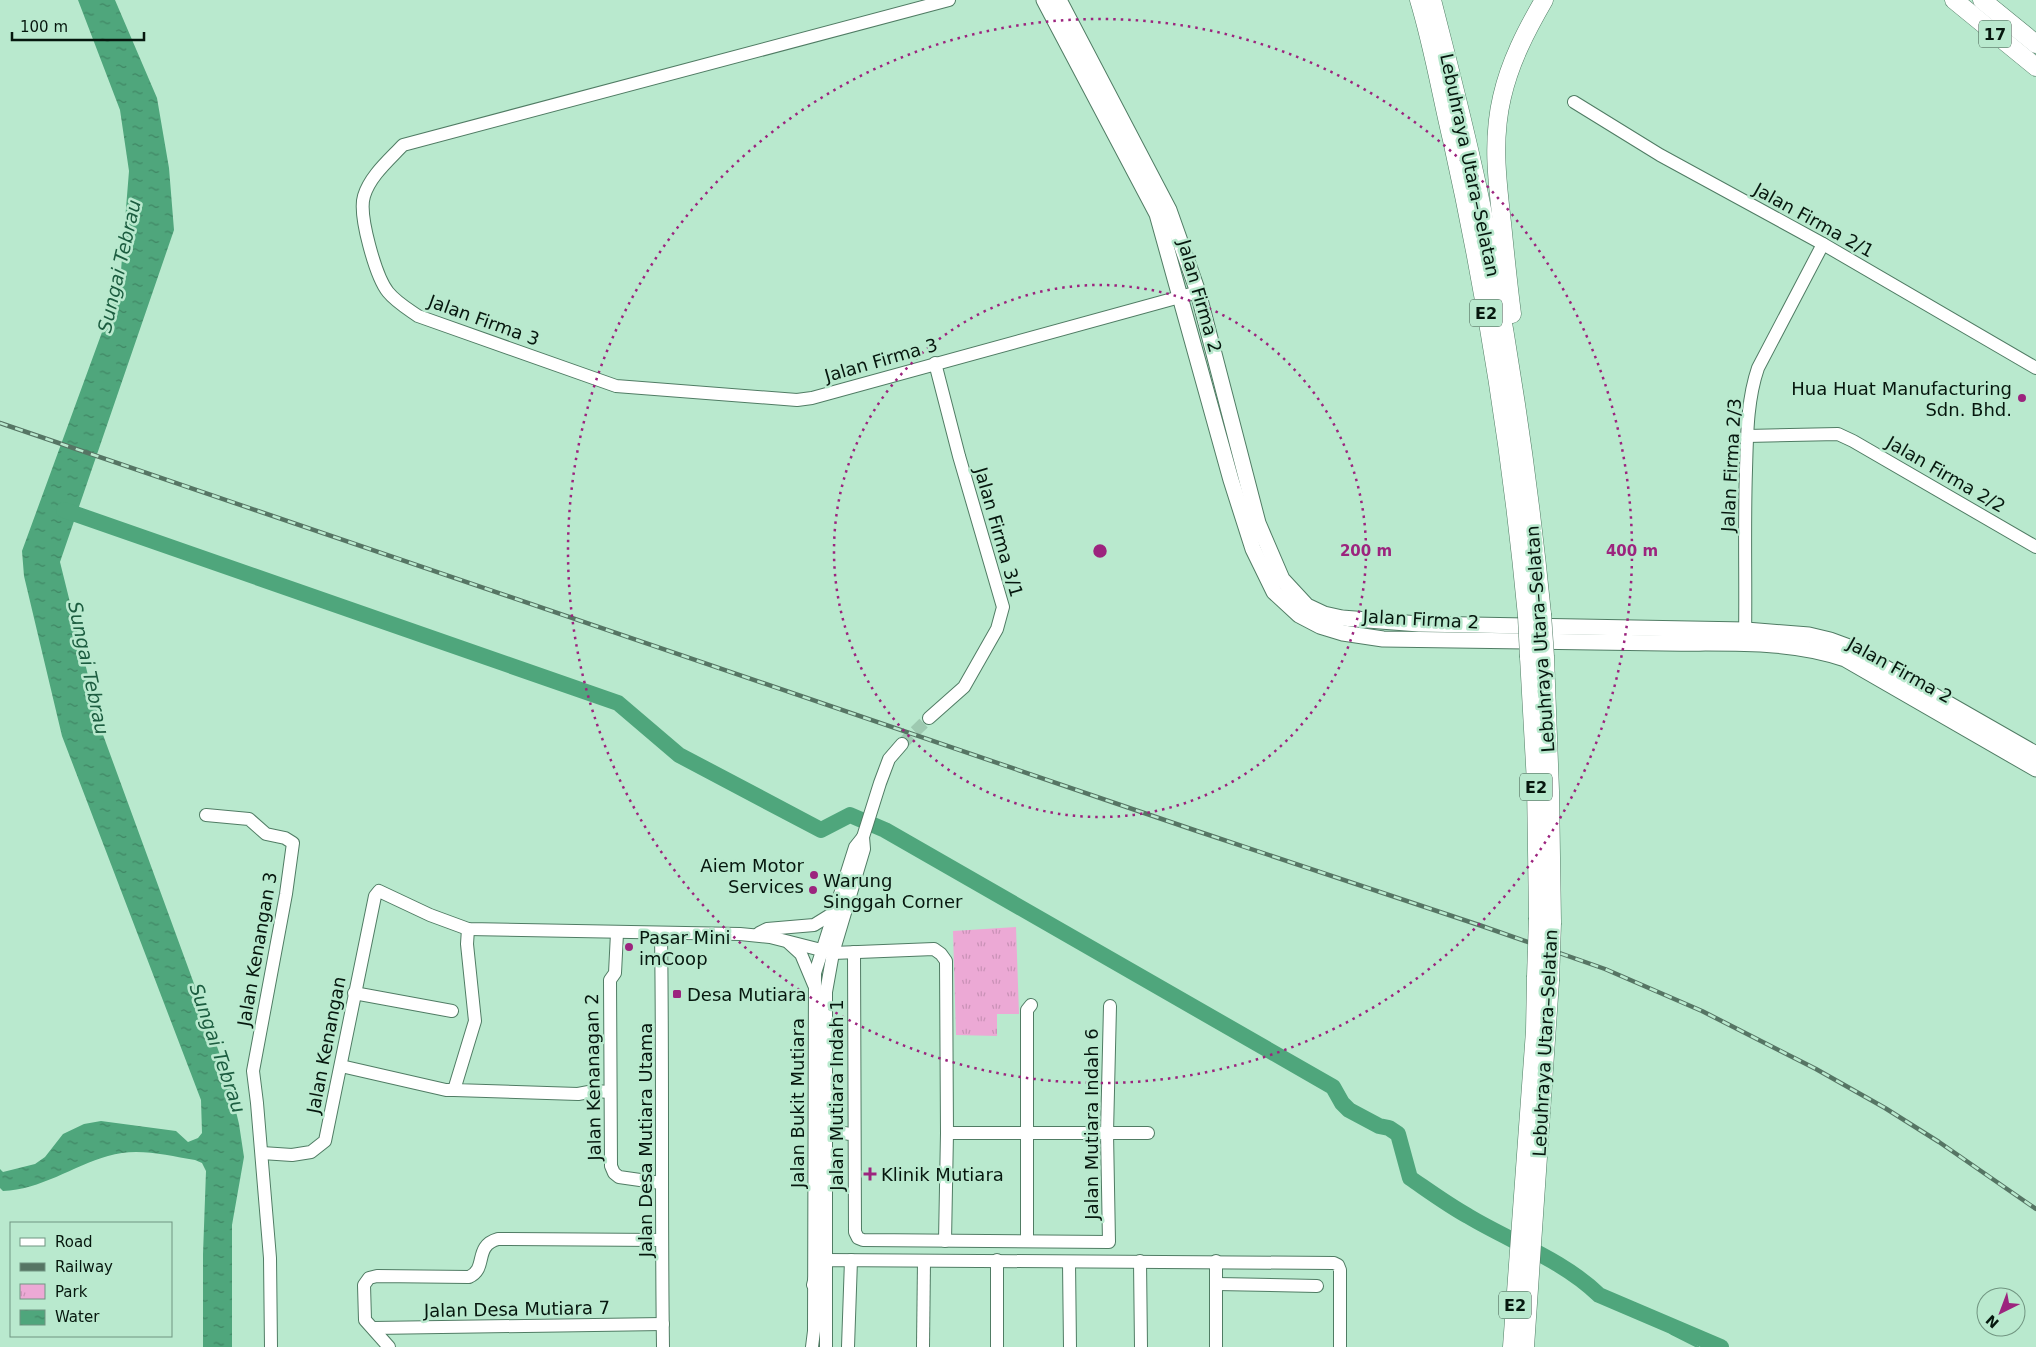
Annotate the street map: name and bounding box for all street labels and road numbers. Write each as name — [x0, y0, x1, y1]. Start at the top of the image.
road number: 17 — [1979, 20, 2011, 48]
street label: Lebuhraya Utara–Selatan — [1436, 52, 1504, 278]
street label: Jalan Firma 2/1 — [1749, 178, 1878, 262]
street label: Jalan Firma 2 — [1174, 236, 1226, 355]
street label: Jalan Firma 3 — [425, 290, 542, 350]
road number: E2 — [1470, 300, 1502, 326]
street label: Jalan Firma 3 — [821, 334, 940, 386]
street label: Jalan Firma 2/3 — [1717, 398, 1745, 533]
street label: Jalan Firma 2/2 — [1882, 431, 2009, 517]
street label: Jalan Firma 3/1 — [970, 464, 1028, 599]
street label: Lebuhraya Utara–Selatan — [1522, 525, 1558, 753]
street label: Jalan Firma 2 — [1361, 605, 1480, 633]
street label: Jalan Firma 2 — [1843, 632, 1956, 707]
road number: E2 — [1520, 774, 1552, 800]
street label: Jalan Kenangan 3 — [233, 870, 281, 1029]
street label: Lebuhraya Utara–Selatan — [1529, 929, 1561, 1157]
street label: Jalan Kenangan — [302, 975, 350, 1116]
street label: Jalan Kenanagan 2 — [581, 993, 605, 1162]
street label: Jalan Mutiara Indah 1 — [826, 999, 847, 1192]
street label: Jalan Bukit Mutiara — [787, 1018, 808, 1189]
street label: Jalan Desa Mutiara Utama — [635, 1023, 656, 1258]
street label: Jalan Mutiara Indah 6 — [1081, 1028, 1102, 1221]
road number: E2 — [1499, 1292, 1531, 1318]
street label: Jalan Desa Mutiara 7 — [423, 1297, 610, 1321]

